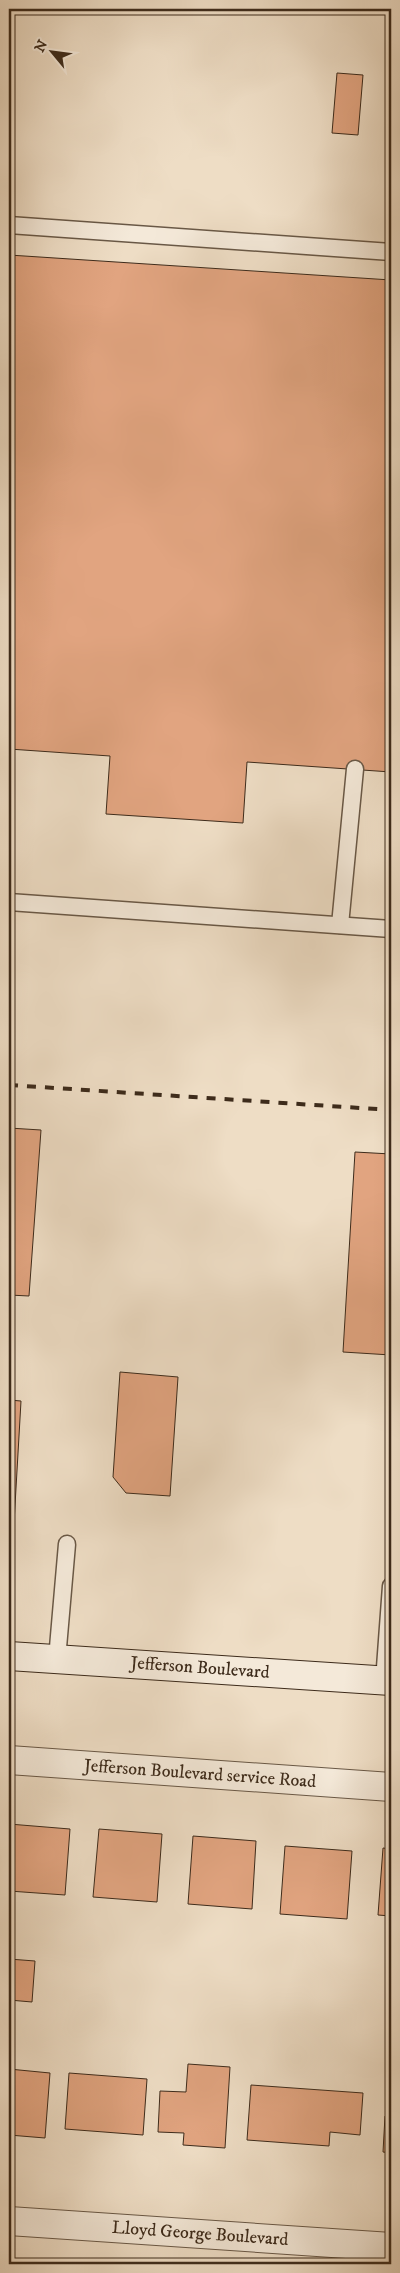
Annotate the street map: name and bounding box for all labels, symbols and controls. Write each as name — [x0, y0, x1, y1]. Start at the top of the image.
north arrow — [28, 28, 78, 78]
text: N — [31, 36, 52, 56]
street label: Jefferson Boulevard — [128, 1652, 270, 1684]
street label: Jefferson Boulevard service Road — [81, 1755, 317, 1793]
street label: Lloyd George Boulevard — [111, 2217, 289, 2251]

